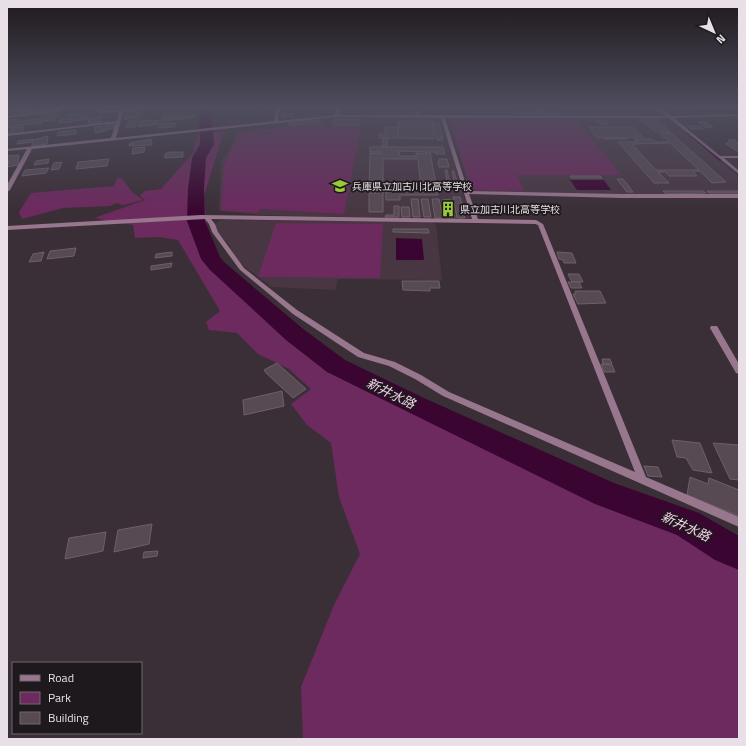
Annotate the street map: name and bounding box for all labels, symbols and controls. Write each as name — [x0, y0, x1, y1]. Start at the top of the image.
north arrow — [694, 12, 734, 52]
text: N — [713, 31, 729, 48]
school or university icon: 兵庫県立加古川北高等学校 — [331, 177, 349, 195]
place label: 兵庫県立加古川北高等学校 — [352, 179, 472, 194]
building icon: 県立加古川北高等学校 — [439, 200, 457, 218]
place label: 県立加古川北高等学校 — [460, 202, 560, 217]
water label: 新井水路 — [363, 373, 420, 414]
water label: 新井水路 — [658, 506, 715, 546]
legend — [12, 662, 142, 734]
text: Road — [48, 668, 74, 687]
text: Park — [48, 688, 71, 707]
text: Building — [48, 708, 89, 727]

